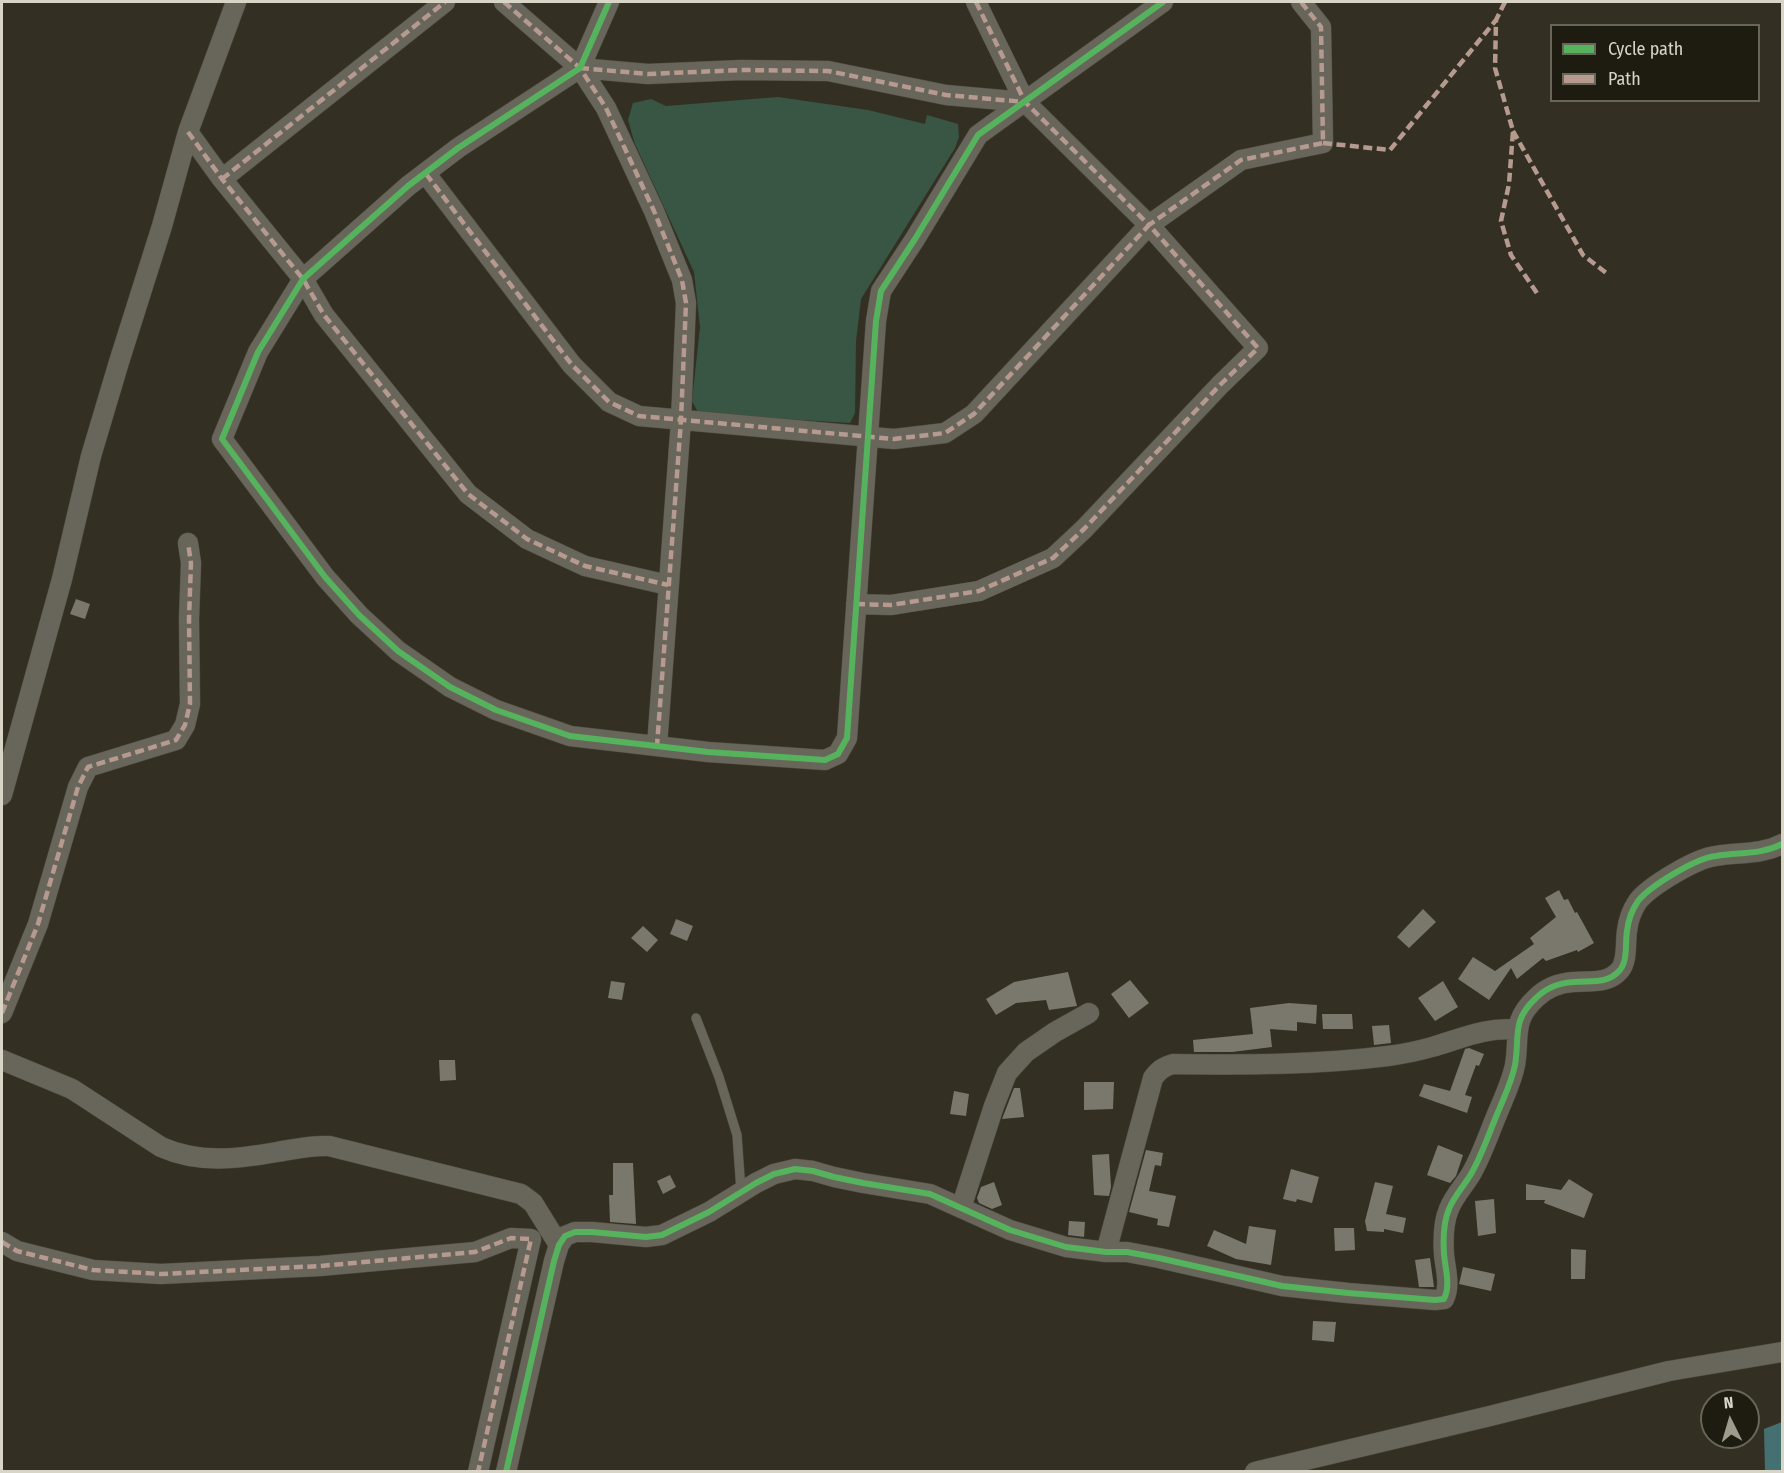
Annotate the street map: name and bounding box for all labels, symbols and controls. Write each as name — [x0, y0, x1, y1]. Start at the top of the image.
legend — [1550, 24, 1760, 102]
text: Cycle path — [1608, 38, 1683, 60]
text: Path — [1608, 68, 1641, 90]
north arrow — [1700, 1389, 1760, 1449]
text: N — [1723, 1393, 1734, 1412]

